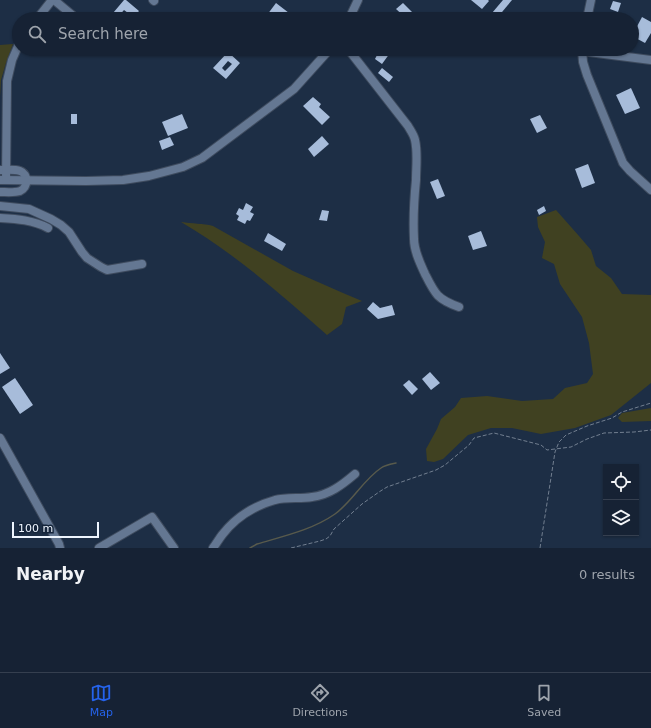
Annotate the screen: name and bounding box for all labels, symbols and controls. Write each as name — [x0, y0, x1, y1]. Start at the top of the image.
search box — [12, 12, 639, 56]
icon: search — [26, 23, 48, 45]
text: Search here — [58, 25, 148, 43]
map controls — [603, 464, 639, 536]
button: locate — [603, 464, 639, 500]
button: layers — [603, 500, 639, 536]
scale bar — [12, 520, 99, 539]
text: 100 m — [18, 522, 53, 535]
text: Nearby — [16, 564, 85, 584]
text: 0 results — [579, 567, 635, 582]
tab: Map — [90, 682, 113, 719]
tab: Directions — [292, 682, 348, 719]
tab: Saved — [527, 682, 561, 719]

